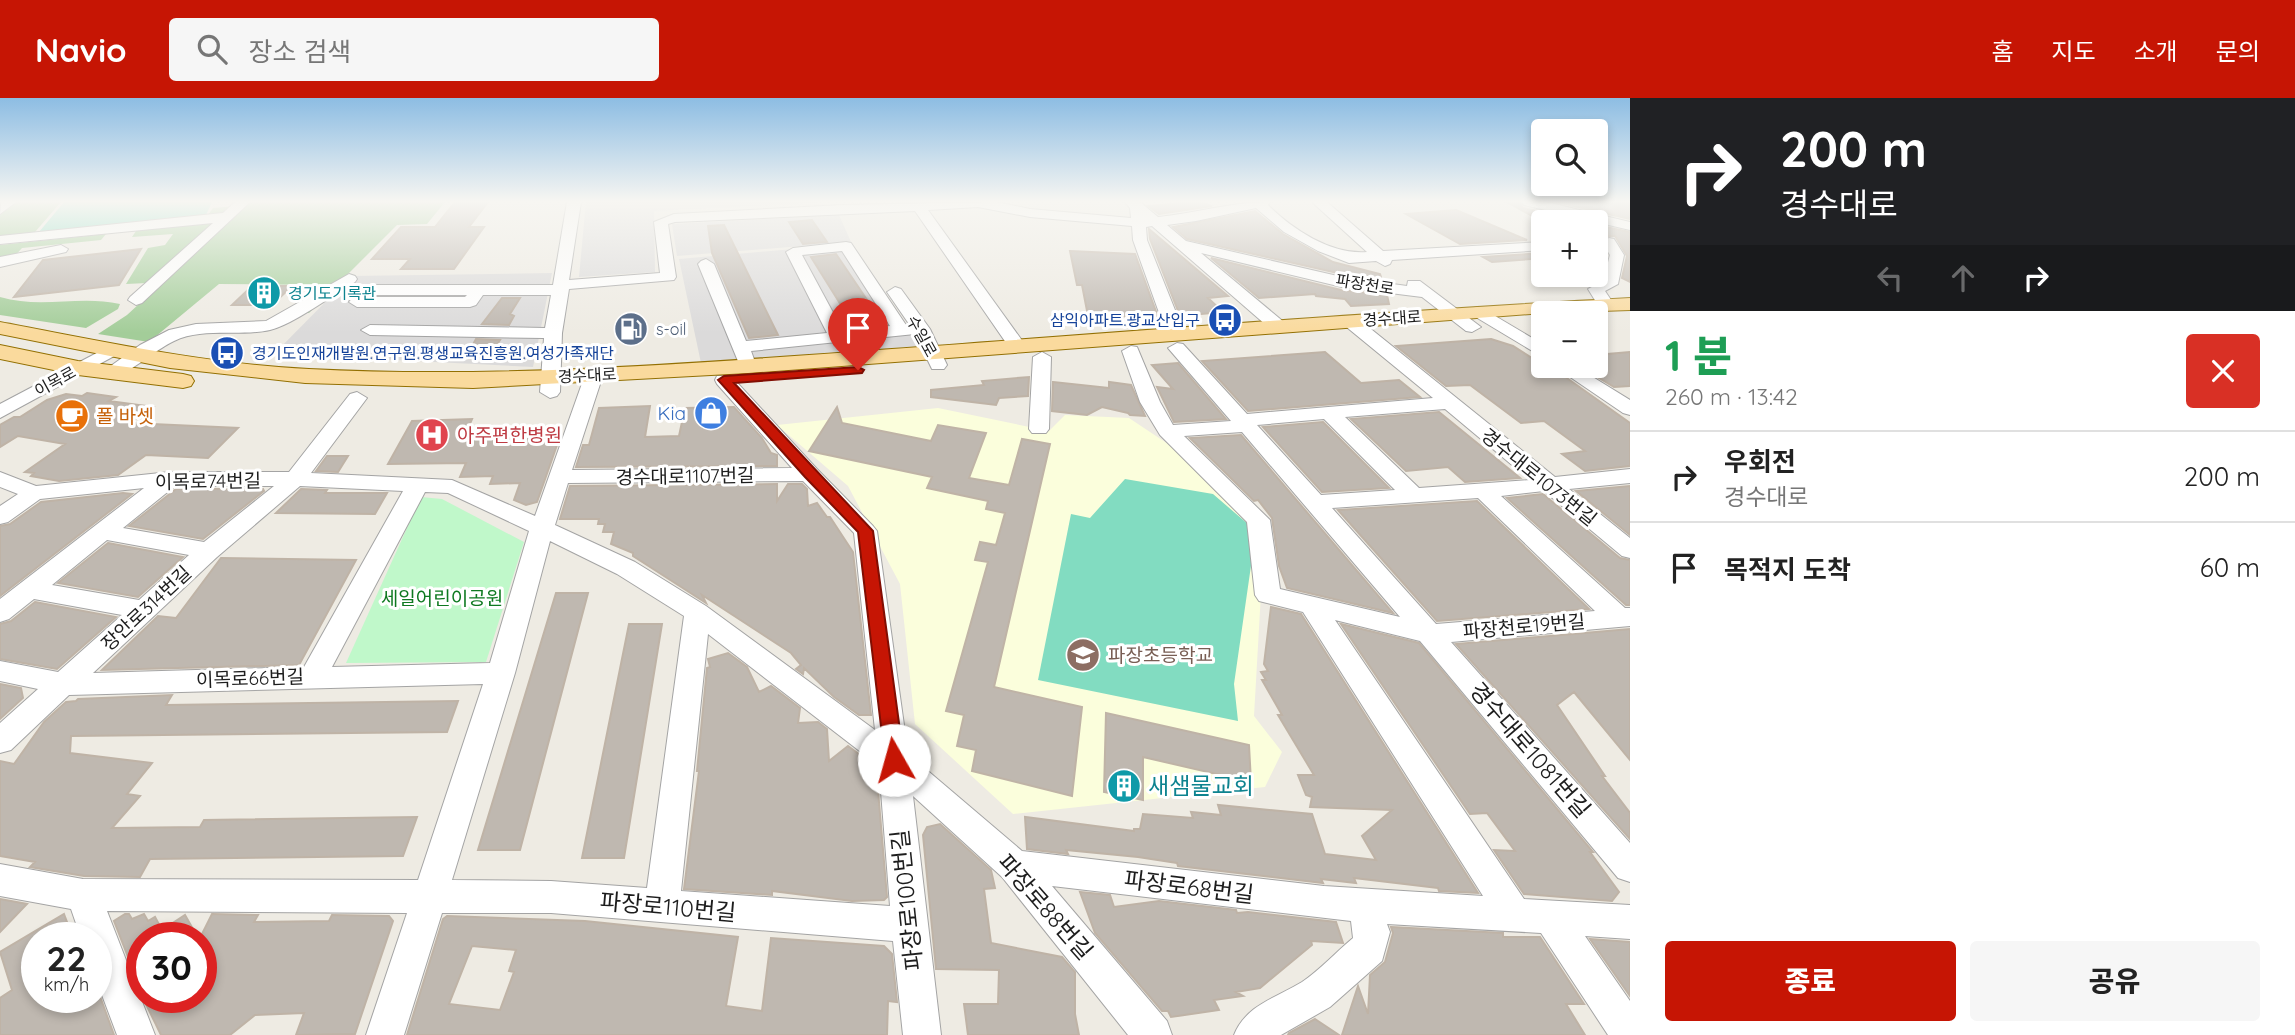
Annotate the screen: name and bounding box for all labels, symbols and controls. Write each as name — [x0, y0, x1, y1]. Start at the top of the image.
search box — [169, 18, 659, 81]
text: Navio — [35, 29, 127, 70]
icon: search — [193, 30, 231, 68]
text: 장소 검색 — [249, 35, 351, 68]
text: 홈 — [1991, 36, 2013, 66]
text: 지도 — [2051, 36, 2096, 66]
text: 소개 — [2134, 36, 2178, 66]
text: 문의 — [2216, 36, 2260, 66]
text: 200 m — [1780, 118, 1927, 179]
map controls — [1531, 119, 1608, 378]
button: search — [1531, 119, 1608, 196]
icon: right — [1665, 126, 1756, 217]
text: 경수대로 — [1780, 184, 1898, 224]
button: + — [1531, 210, 1608, 287]
icon: left — [1871, 259, 1909, 297]
icon: ahead — [1944, 259, 1982, 297]
icon: right — [2017, 259, 2055, 297]
street label: 파장천로 — [1334, 270, 1396, 299]
building icon: 경기도기록관 — [245, 274, 283, 312]
place label: 경기도기록관 — [288, 283, 377, 303]
pin — [828, 298, 888, 370]
bus stop icon: 삼익아파트.광교산입구 — [1206, 301, 1244, 339]
button: − — [1531, 301, 1608, 378]
street label: 경수대로 — [1362, 306, 1422, 330]
icon: arrive — [839, 309, 877, 347]
fuel station icon: s-oil — [612, 310, 650, 348]
place label: 삼익아파트.광교산입구 — [1050, 310, 1200, 330]
street label: 수일로 — [903, 312, 942, 360]
place label: s-oil — [656, 319, 687, 339]
text: 1 분 — [1665, 329, 1732, 382]
bus stop icon: 경기도인재개발원.연구원.평생교육진흥원.여성가족재단 — [208, 334, 246, 372]
button: close — [2186, 334, 2260, 408]
place label: 경기도인재개발원.연구원.평생교육진흥원.여성가족재단 — [252, 343, 614, 363]
street label: 이목로 — [31, 361, 79, 400]
street label: 경수대로 — [557, 363, 617, 387]
text: 260 m · 13:42 — [1665, 382, 1798, 411]
shop icon: Kia — [692, 394, 730, 432]
cafe icon: 폴 바셋 — [53, 397, 91, 435]
place label: Kia — [658, 401, 686, 425]
place label: 폴 바셋 — [96, 404, 154, 428]
hospital icon: 아주편한병원 — [413, 416, 451, 454]
place label: 아주편한병원 — [457, 423, 562, 447]
street label: 경수대로1073번길 — [1476, 423, 1602, 531]
text: 우회전 — [1724, 445, 1796, 478]
icon: right — [1665, 458, 1703, 496]
text: 200 m — [2184, 460, 2260, 493]
street label: 경수대로1107번길 — [615, 463, 755, 489]
street label: 이목로74번길 — [155, 468, 261, 494]
text: 경수대로 — [1724, 482, 1809, 511]
icon: arrive — [1665, 549, 1703, 587]
text: 60 m — [2200, 551, 2260, 584]
text: 목적지 도착 — [1724, 553, 1851, 586]
street label: 장안로314번길 — [96, 560, 196, 656]
park label: 세일어린이공원 — [381, 586, 503, 610]
street label: 파장천로19번길 — [1462, 609, 1586, 643]
school or university icon: 파장초등학교 — [1064, 636, 1102, 674]
place label: 파장초등학교 — [1108, 643, 1213, 667]
street label: 이목로66번길 — [196, 664, 304, 692]
street label: 경수대로1081번길 — [1464, 676, 1597, 823]
position arrow — [857, 723, 931, 797]
building icon: 새샘물교회 — [1105, 767, 1143, 805]
place label: 새샘물교회 — [1148, 771, 1254, 800]
street label: 파장로100번길 — [885, 828, 928, 972]
street label: 파장로88번길 — [992, 848, 1099, 965]
street label: 파장로68번길 — [1122, 864, 1256, 909]
street label: 파장로110번길 — [599, 886, 737, 927]
speed limit sign: 30 — [126, 922, 217, 1013]
text: 22 — [47, 936, 86, 980]
button: 종료 — [1665, 941, 1956, 1021]
button: 공유 — [1970, 941, 2260, 1021]
text: km/h — [44, 973, 89, 996]

